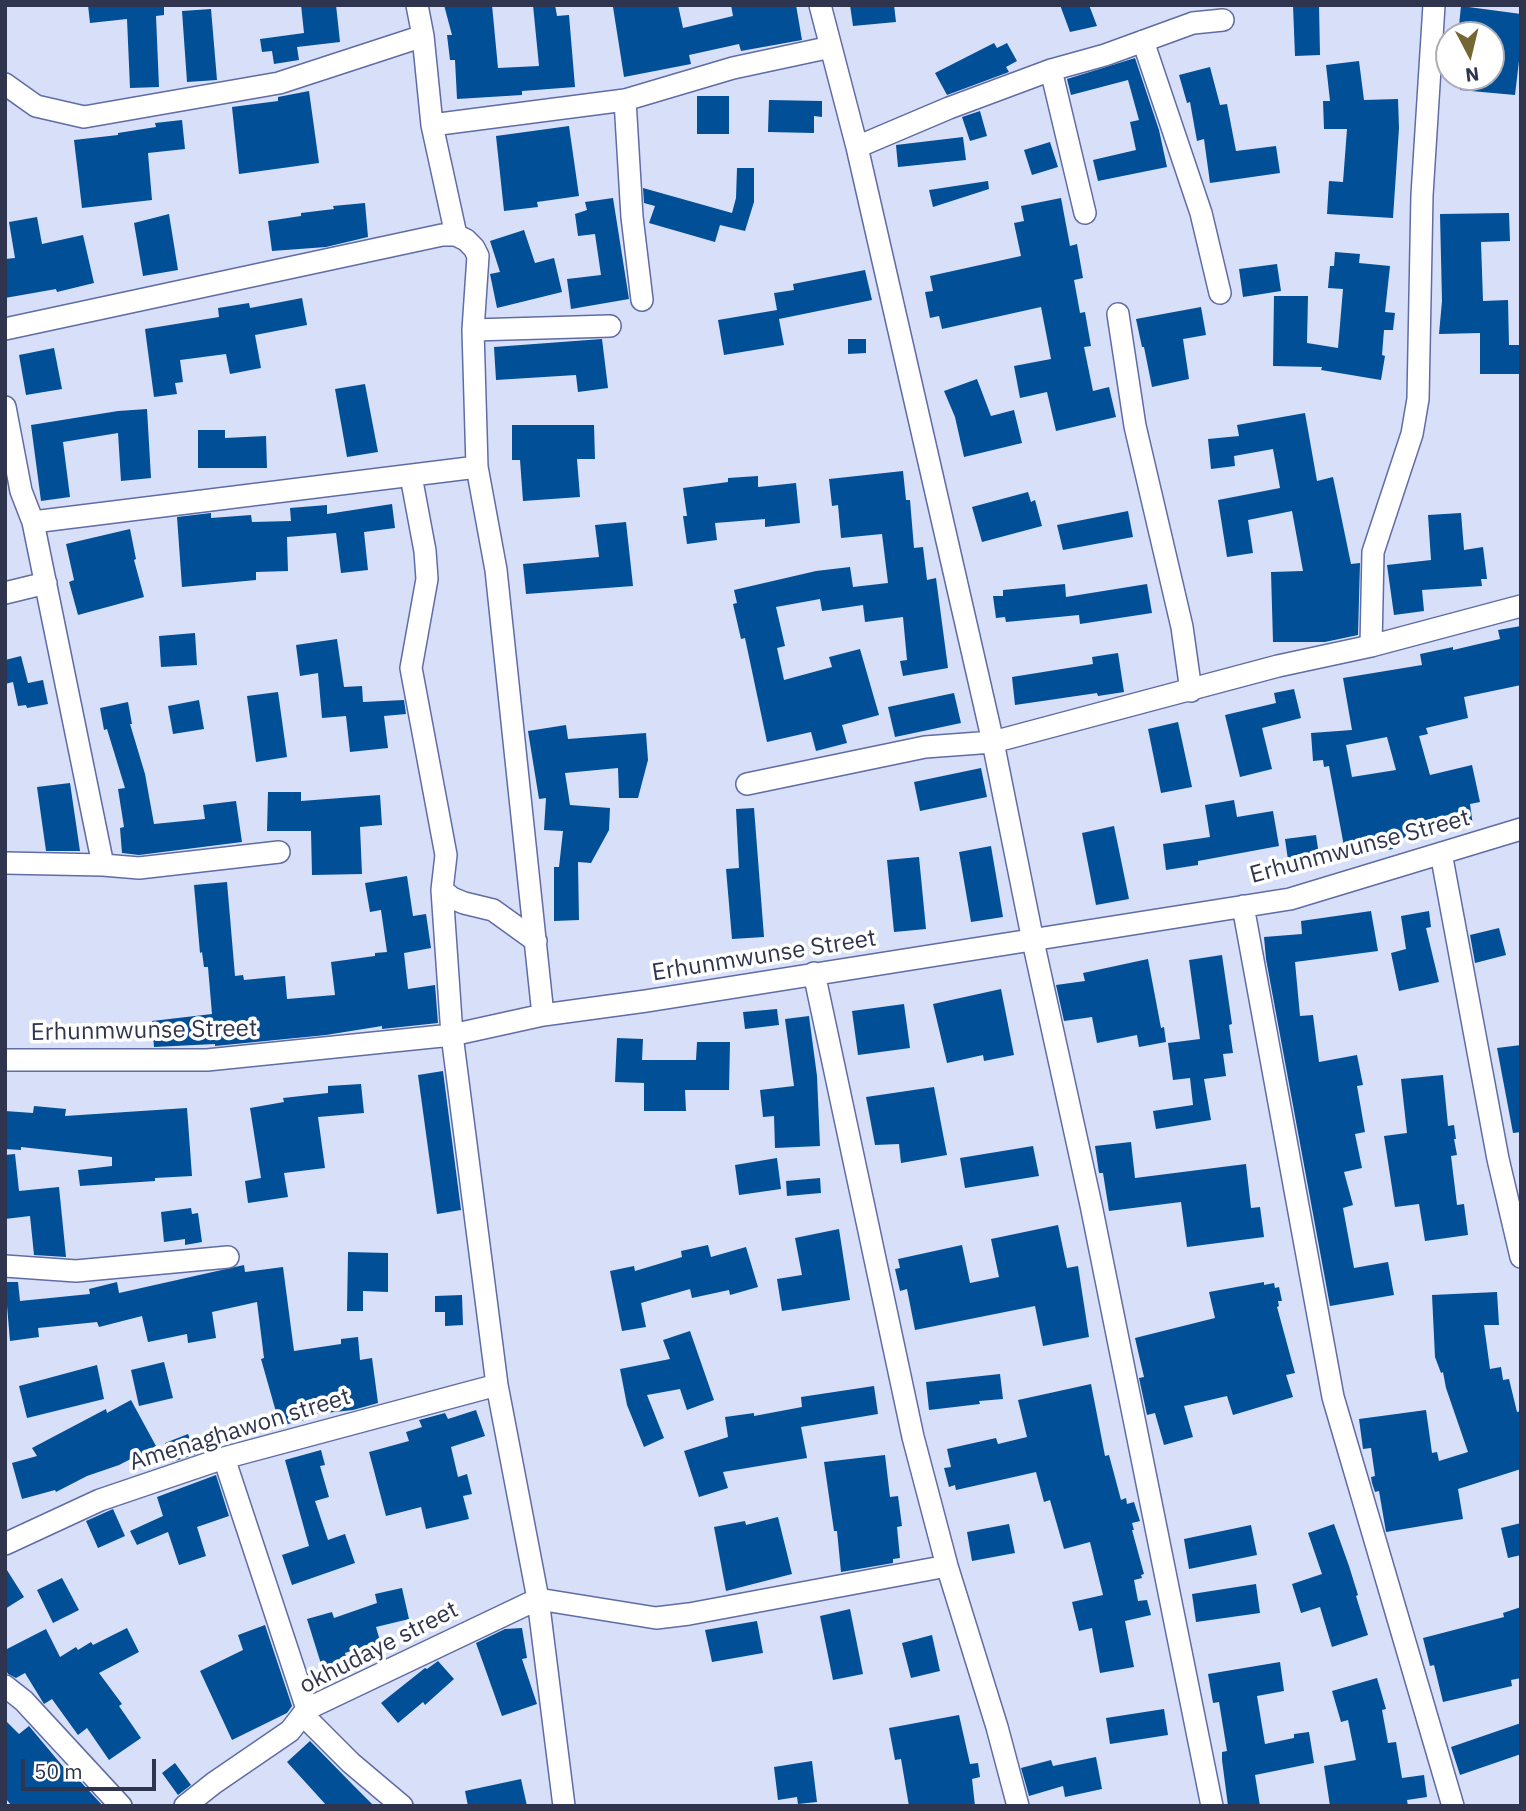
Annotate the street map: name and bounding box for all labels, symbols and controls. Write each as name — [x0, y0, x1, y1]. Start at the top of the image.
north arrow — [1435, 21, 1505, 91]
text: N — [1464, 62, 1481, 88]
street label: Erhunmwunse Street — [1247, 804, 1473, 890]
street label: Erhunmwunse Street — [650, 924, 878, 988]
street label: Erhunmwunse Street — [30, 1015, 258, 1047]
street label: Amenaghawon street — [126, 1383, 354, 1477]
street label: okhudaye street — [295, 1596, 463, 1700]
scale bar — [24, 1744, 159, 1788]
text: 50 m — [34, 1757, 83, 1785]

